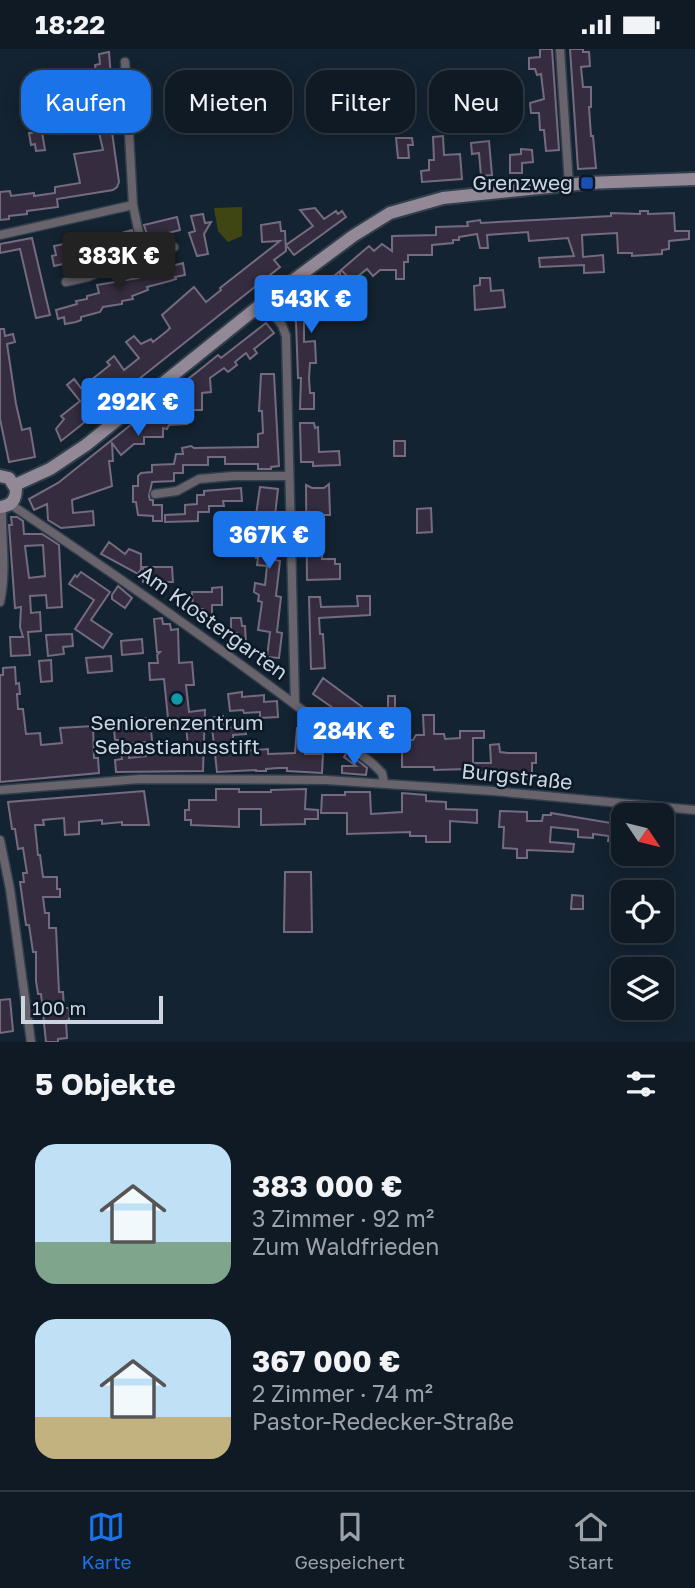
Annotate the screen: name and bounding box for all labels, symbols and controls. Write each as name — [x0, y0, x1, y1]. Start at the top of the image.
text: 18:22 — [35, 9, 105, 40]
chip: Kaufen — [21, 70, 151, 133]
chip: Mieten — [165, 70, 292, 133]
chip: Filter — [306, 70, 415, 133]
chip: Neu — [429, 70, 523, 133]
place label: Grenzweg — [472, 169, 573, 195]
marker: Grenzweg — [579, 175, 595, 191]
pin: 383K € — [62, 233, 176, 292]
text: 383K € — [78, 241, 160, 269]
pin: 543K € — [254, 275, 368, 335]
text: 543K € — [270, 284, 352, 312]
pin: 292K € — [81, 379, 195, 438]
text: 292K € — [97, 387, 179, 415]
pin: 367K € — [212, 511, 326, 571]
text: 367K € — [229, 520, 309, 548]
street label: Am Klostergarten — [134, 559, 293, 685]
marker: Seniorenzentrum Sebastianusstift — [169, 691, 185, 707]
pin: 284K € — [297, 707, 411, 767]
place label: Seniorenzentrum Sebastianusstift — [90, 709, 264, 759]
text: 284K € — [313, 716, 395, 744]
street label: Burgstraße — [460, 757, 574, 795]
north arrow — [611, 803, 674, 866]
map controls — [611, 803, 674, 1020]
button: locate — [611, 880, 674, 943]
button: layers — [611, 957, 674, 1020]
scale bar — [21, 993, 163, 1025]
text: 100 m — [32, 996, 86, 1019]
icon: filters — [622, 1065, 660, 1103]
text: 5 Objekte — [35, 1066, 176, 1102]
text: 383 000 € — [252, 1168, 402, 1204]
icon: home — [91, 1172, 175, 1256]
text: 3 Zimmer · 92 m² — [252, 1204, 434, 1232]
text: Zum Waldfrieden — [252, 1232, 439, 1260]
text: 367 000 € — [252, 1343, 400, 1379]
icon: home — [91, 1347, 175, 1431]
text: 2 Zimmer · 74 m² — [252, 1379, 433, 1407]
text: Pastor-Redecker-Straße — [252, 1407, 514, 1435]
tab: Karte — [81, 1508, 132, 1573]
tab: Gespeichert — [294, 1508, 405, 1573]
tab: Start — [568, 1508, 614, 1573]

